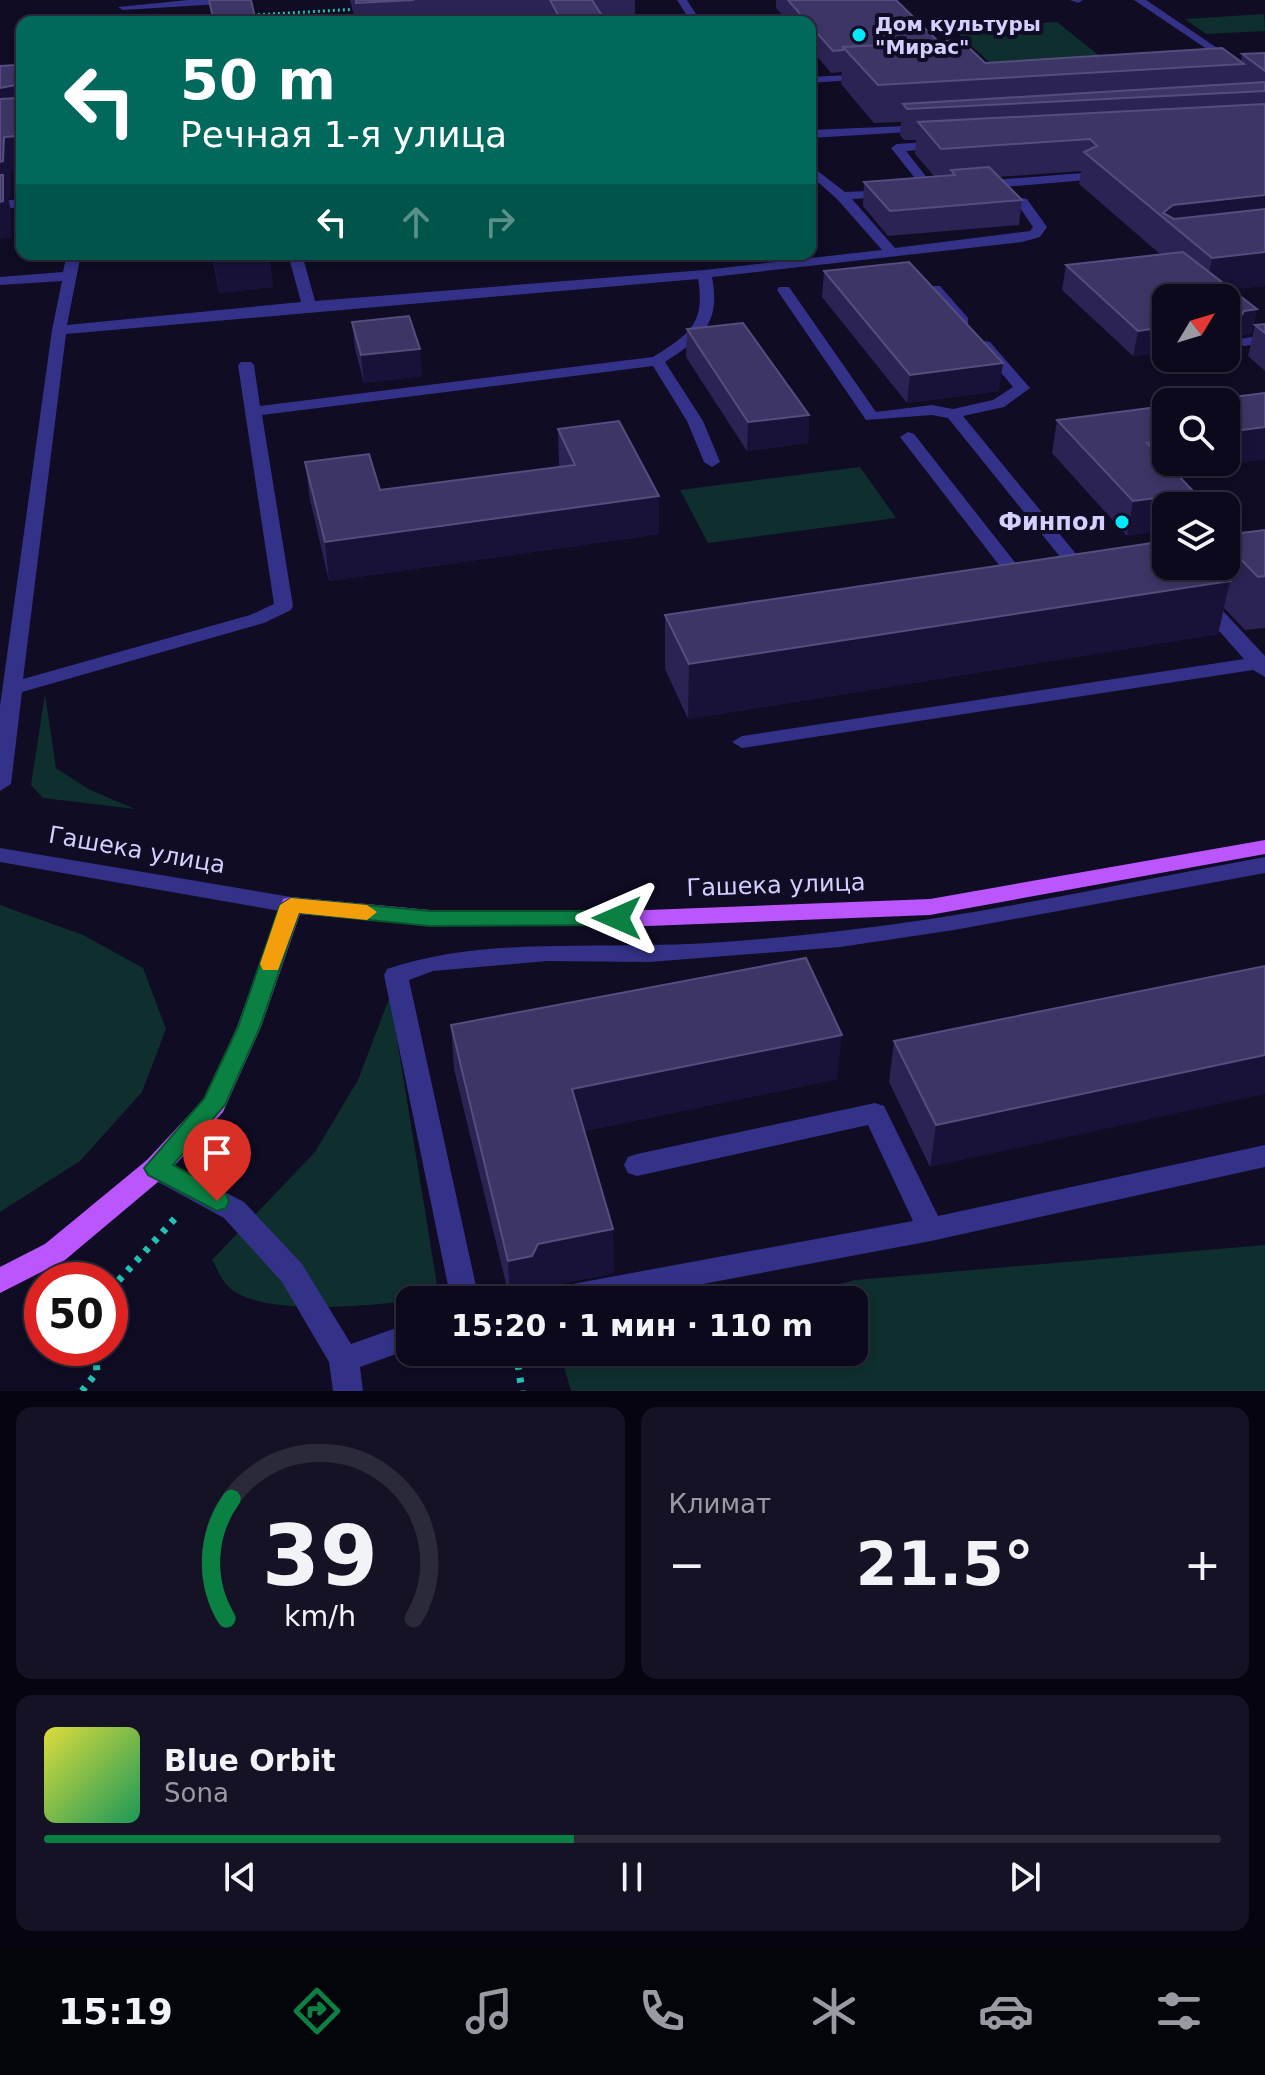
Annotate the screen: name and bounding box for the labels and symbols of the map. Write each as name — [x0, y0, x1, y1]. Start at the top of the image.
place label: Дом культуры "Мирас" — [875, 12, 1041, 59]
marker: Дом культуры "Мирас" — [850, 26, 868, 44]
north arrow — [1152, 284, 1240, 372]
place label: Финпол — [998, 508, 1106, 536]
marker: Финпол — [1113, 513, 1131, 531]
street label: Гашека улица — [46, 821, 228, 879]
street label: Гашека улица — [686, 868, 866, 902]
position arrow — [575, 876, 659, 960]
pin — [183, 1119, 251, 1201]
speed limit sign: 50 — [24, 1262, 128, 1366]

